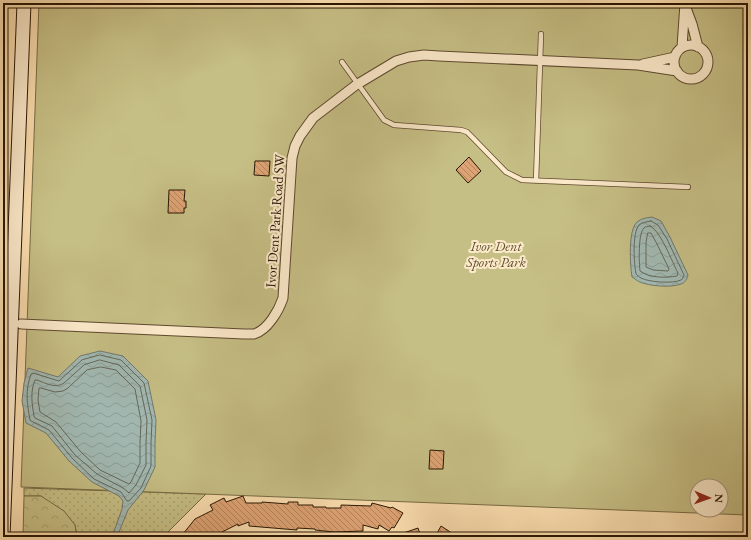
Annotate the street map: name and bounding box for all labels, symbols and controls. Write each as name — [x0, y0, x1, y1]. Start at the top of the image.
street label: Ivor Dent Park Road SW — [261, 153, 289, 288]
park label: Ivor Dent Sports Park — [465, 237, 526, 271]
north arrow — [689, 478, 729, 518]
text: N — [712, 494, 726, 503]

